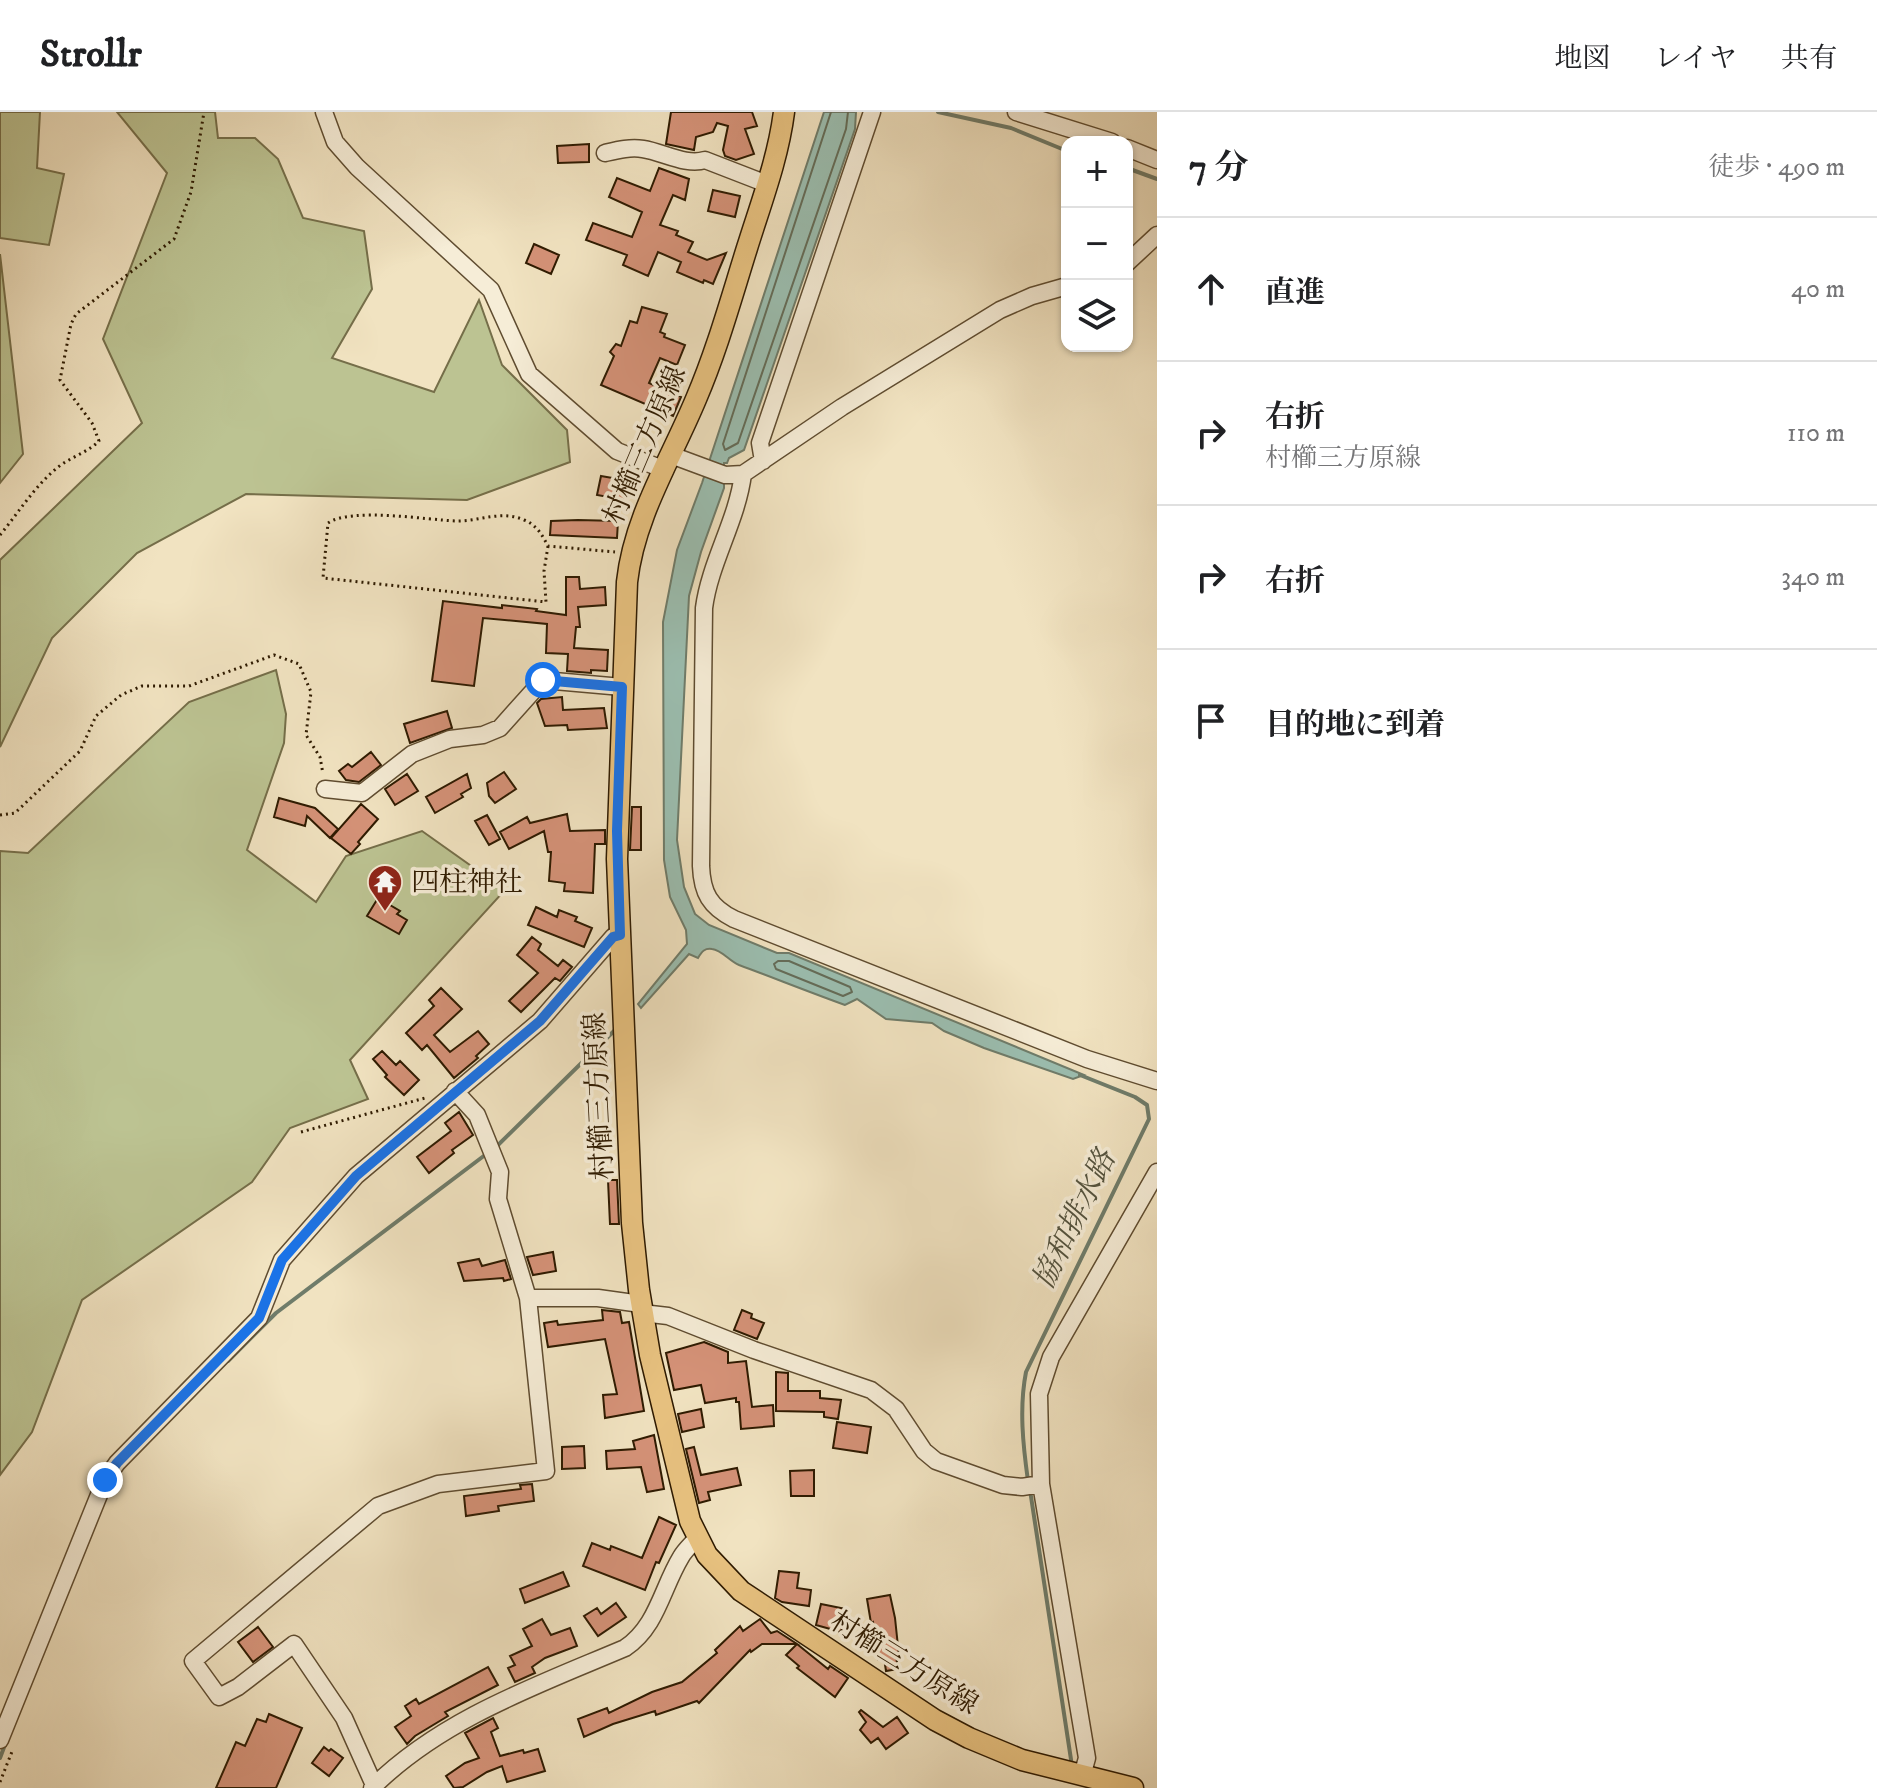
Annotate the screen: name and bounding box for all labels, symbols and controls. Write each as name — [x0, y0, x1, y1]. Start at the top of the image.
text: Strollr — [40, 31, 142, 79]
text: 地図 — [1554, 41, 1610, 76]
text: レイヤ — [1654, 41, 1737, 76]
text: 共有 — [1781, 41, 1837, 76]
map controls — [1061, 136, 1133, 352]
button: + — [1061, 136, 1133, 208]
text: 7 分 — [1189, 147, 1248, 189]
text: 徒歩 · 490 m — [1709, 151, 1845, 184]
button: − — [1061, 208, 1133, 280]
icon: ahead — [1189, 267, 1233, 311]
text: 40 m — [1791, 273, 1845, 306]
text: 直進 — [1265, 275, 1325, 312]
button: layers — [1061, 280, 1133, 352]
street label: 村櫛三方原線 — [596, 361, 694, 529]
text: 右折 — [1265, 399, 1325, 436]
icon: right — [1189, 411, 1233, 455]
text: 110 m — [1787, 417, 1845, 450]
text: 村櫛三方原線 — [1265, 442, 1421, 475]
icon: right — [1189, 555, 1233, 599]
text: 340 m — [1781, 561, 1845, 594]
text: 右折 — [1265, 563, 1325, 600]
route start — [525, 662, 561, 698]
icon: arrive — [1189, 699, 1233, 743]
text: 目的地に到着 — [1265, 707, 1445, 744]
temple icon: 四柱神社 — [366, 863, 404, 913]
place label: 四柱神社 — [411, 865, 523, 900]
street label: 村櫛三方原線 — [577, 1011, 621, 1181]
water label: 協和排水路 — [1025, 1143, 1125, 1296]
route end — [87, 1462, 123, 1498]
street label: 村櫛三方原線 — [823, 1604, 985, 1722]

